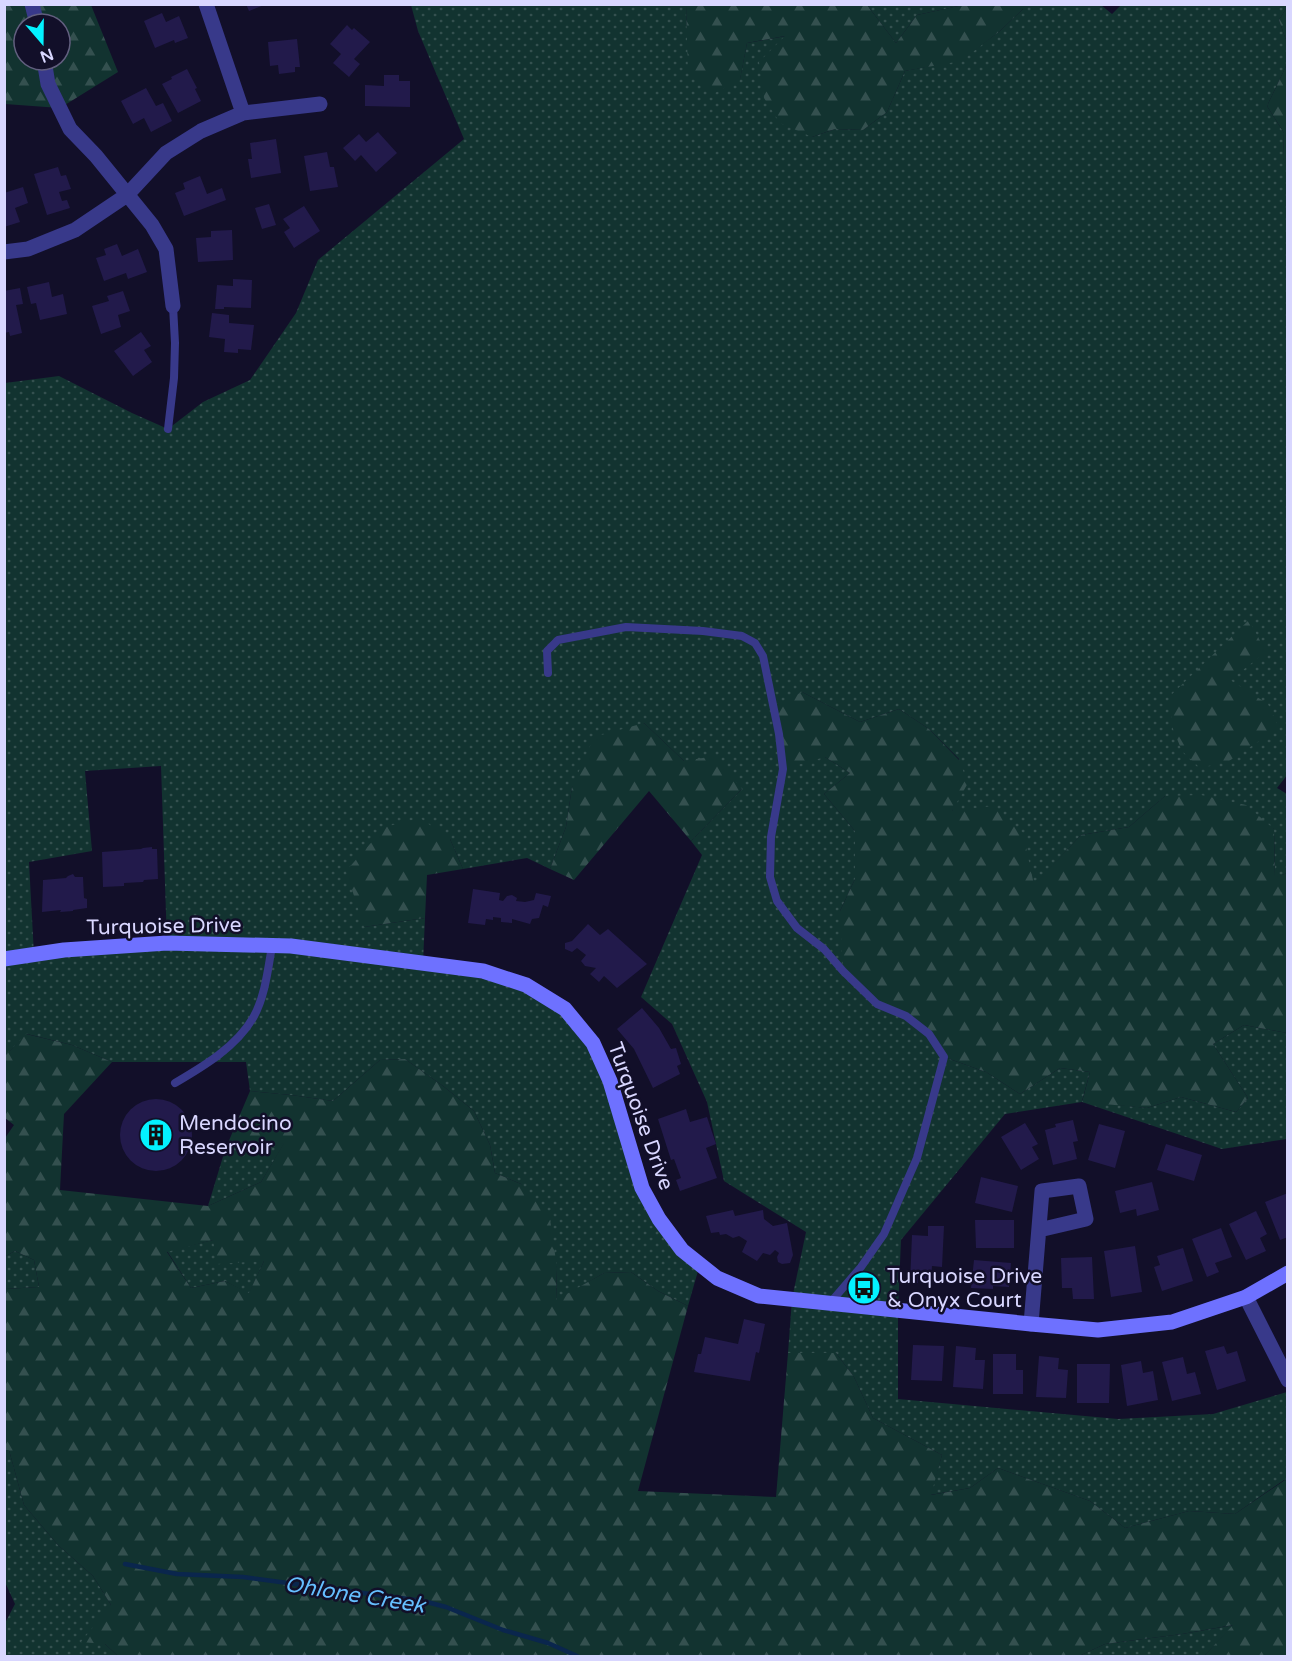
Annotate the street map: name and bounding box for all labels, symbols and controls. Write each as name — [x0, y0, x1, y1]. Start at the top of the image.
north arrow — [12, 12, 72, 72]
text: N — [37, 44, 56, 67]
street label: Turquoise Drive — [86, 913, 242, 940]
street label: Turquoise Drive — [602, 1039, 679, 1193]
place label: Mendocino Reservoir — [179, 1111, 292, 1160]
building icon: Mendocino Reservoir — [138, 1117, 174, 1153]
place label: Turquoise Drive & Onyx Court — [887, 1264, 1042, 1313]
bus stop icon: Turquoise Drive & Onyx Court — [846, 1270, 882, 1306]
water label: Ohlone Creek — [283, 1571, 429, 1619]

